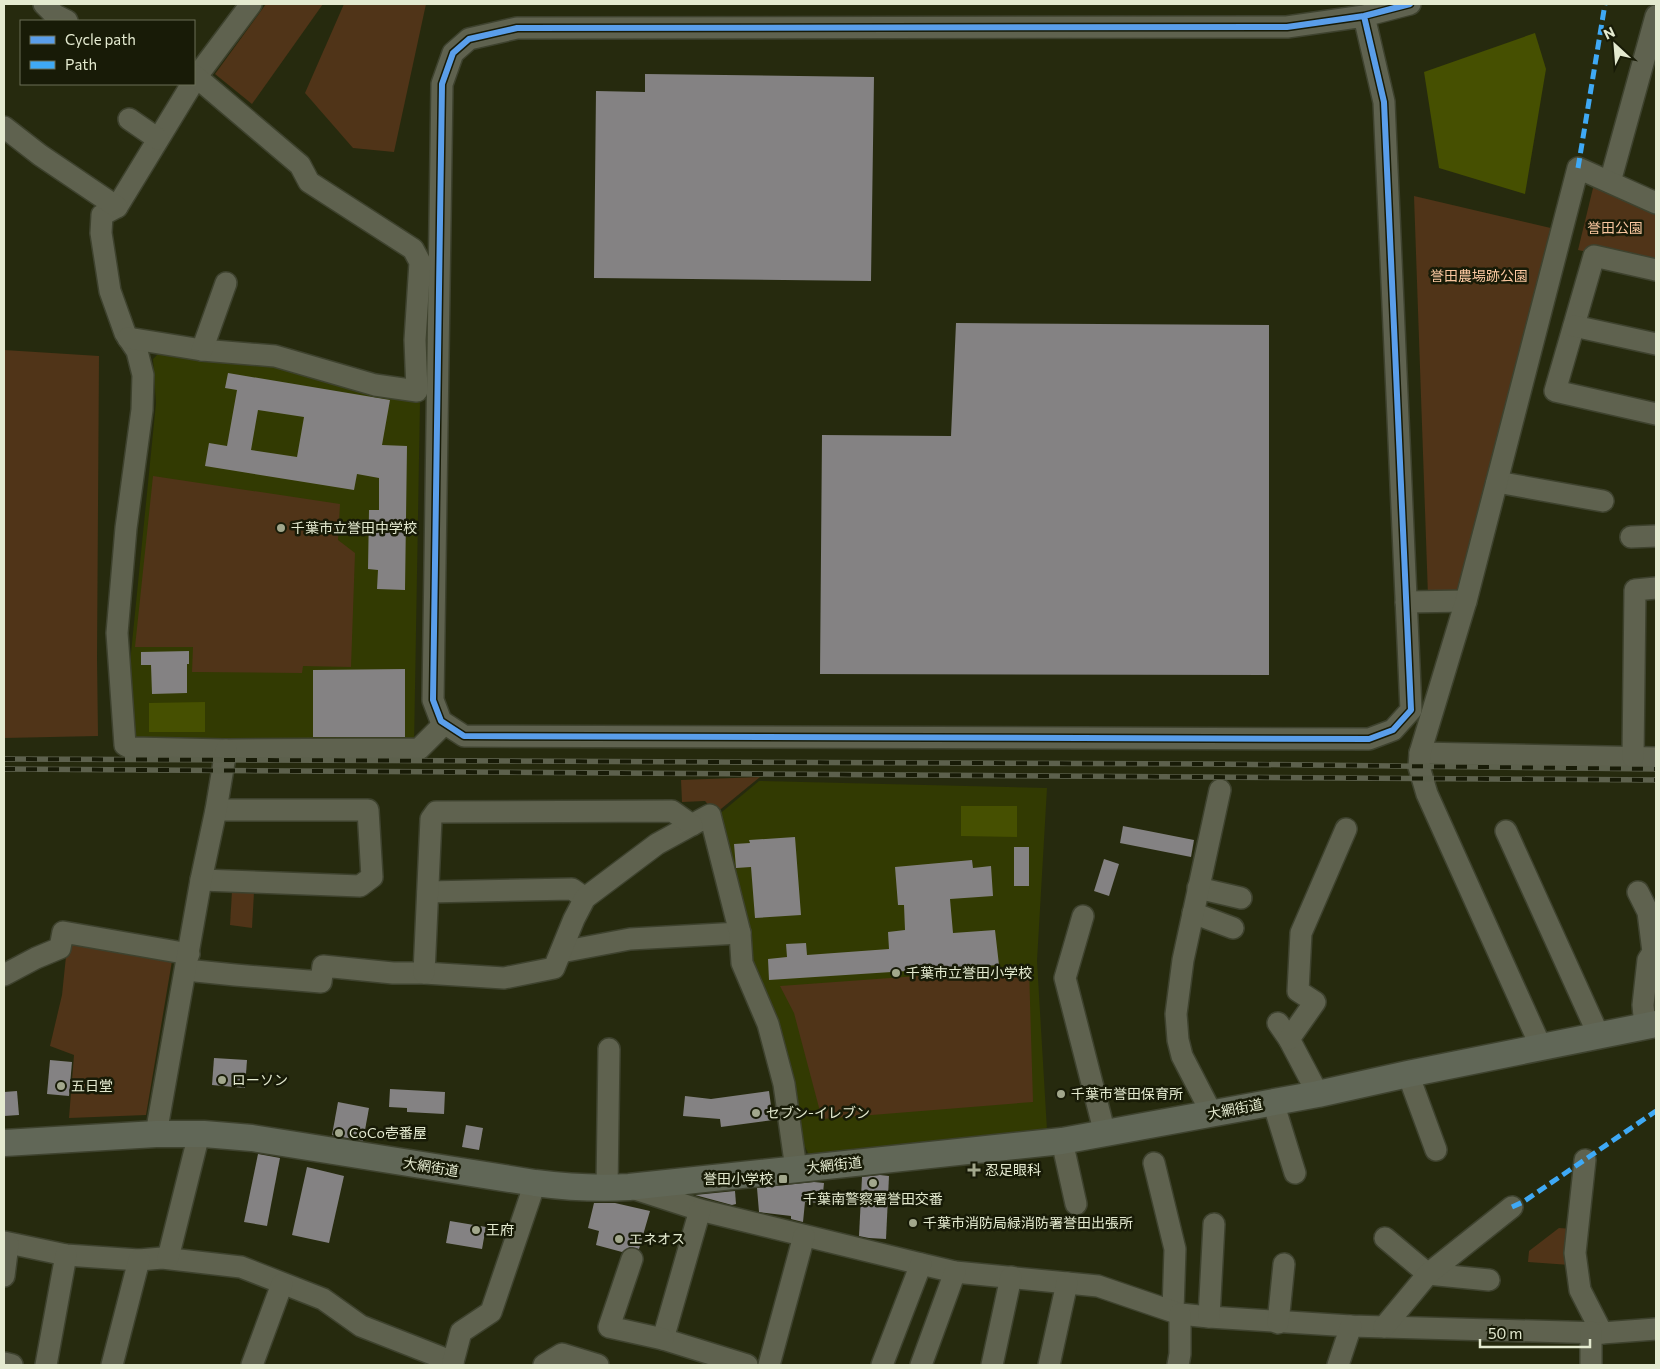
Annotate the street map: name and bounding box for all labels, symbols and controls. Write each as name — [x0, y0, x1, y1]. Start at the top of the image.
legend — [20, 20, 195, 85]
north arrow — [1590, 20, 1640, 70]
text: N — [1601, 23, 1618, 43]
text: Cycle path — [65, 30, 136, 48]
text: Path — [65, 55, 97, 73]
park label: 誉田公園 — [1587, 219, 1643, 236]
park label: 誉田農場跡公園 — [1430, 267, 1528, 284]
place label: 千葉市立誉田中学校 — [291, 519, 417, 536]
marker: 千葉市立誉田中学校 — [275, 522, 287, 534]
place label: 千葉市立誉田小学校 — [906, 964, 1032, 981]
marker: 千葉市立誉田小学校 — [890, 967, 902, 979]
place label: ローソン — [232, 1071, 288, 1088]
marker: ローソン — [216, 1074, 228, 1086]
place label: 五日堂 — [71, 1077, 113, 1094]
marker: 五日堂 — [55, 1080, 67, 1092]
place label: 千葉市誉田保育所 — [1071, 1085, 1183, 1102]
marker: 千葉市誉田保育所 — [1055, 1088, 1067, 1100]
street label: 大網街道 — [1206, 1095, 1264, 1122]
place label: セブン-イレブン — [766, 1104, 870, 1121]
marker: セブン-イレブン — [750, 1107, 762, 1119]
place label: CoCo壱番屋 — [349, 1124, 427, 1141]
marker: CoCo壱番屋 — [333, 1127, 345, 1139]
street label: 大網街道 — [805, 1153, 863, 1176]
street label: 大網街道 — [402, 1154, 460, 1179]
place label: 忍足眼科 — [985, 1161, 1041, 1178]
marker: 忍足眼科 — [967, 1163, 981, 1177]
place label: 誉田小学校 — [703, 1170, 773, 1187]
marker: 誉田小学校 — [777, 1173, 789, 1185]
marker: 千葉南警察署誉田交番 — [867, 1177, 879, 1189]
place label: 千葉南警察署誉田交番 — [803, 1190, 943, 1207]
place label: 千葉市消防局緑消防署誉田出張所 — [923, 1214, 1133, 1231]
marker: 千葉市消防局緑消防署誉田出張所 — [907, 1217, 919, 1229]
place label: 王府 — [486, 1221, 514, 1238]
marker: 王府 — [470, 1224, 482, 1236]
place label: エネオス — [629, 1230, 685, 1247]
marker: エネオス — [613, 1233, 625, 1245]
scale bar — [1480, 1316, 1590, 1348]
text: 50 m — [1488, 1324, 1522, 1342]

